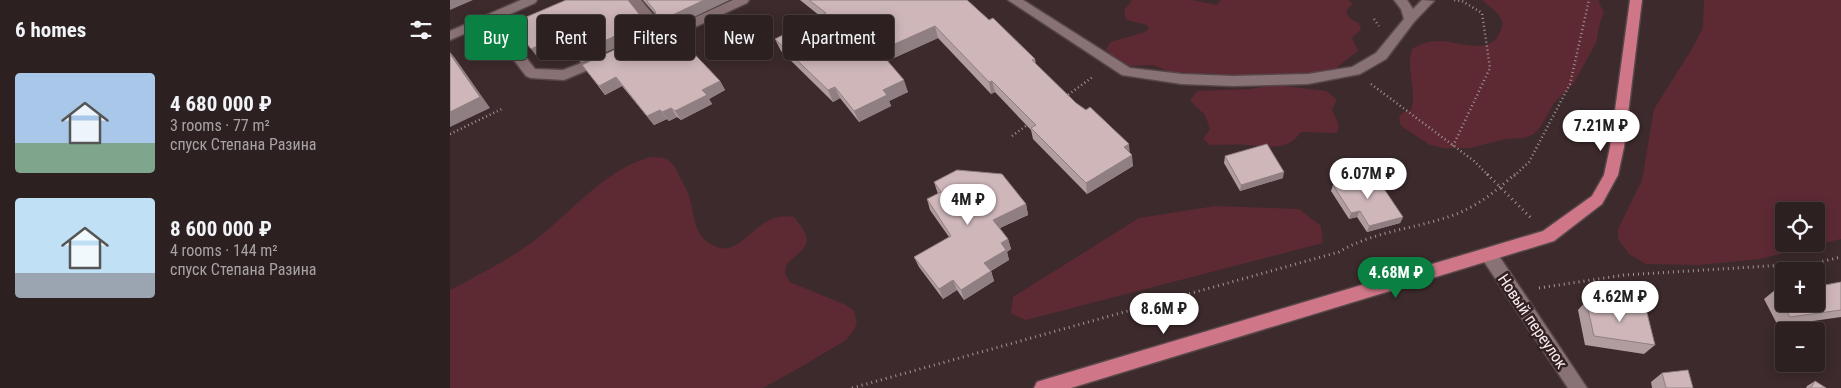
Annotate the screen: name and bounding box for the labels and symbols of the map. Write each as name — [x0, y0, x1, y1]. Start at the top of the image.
pin: 7.21M ₽ — [1555, 110, 1647, 152]
pin: 6.07M ₽ — [1322, 158, 1414, 200]
pin: 4M ₽ — [938, 184, 998, 226]
pin: 4.68M ₽ — [1350, 256, 1442, 299]
street label: Новый переулок — [1494, 270, 1571, 372]
pin: 4.62M ₽ — [1574, 280, 1666, 323]
pin: 8.6M ₽ — [1123, 292, 1205, 335]

